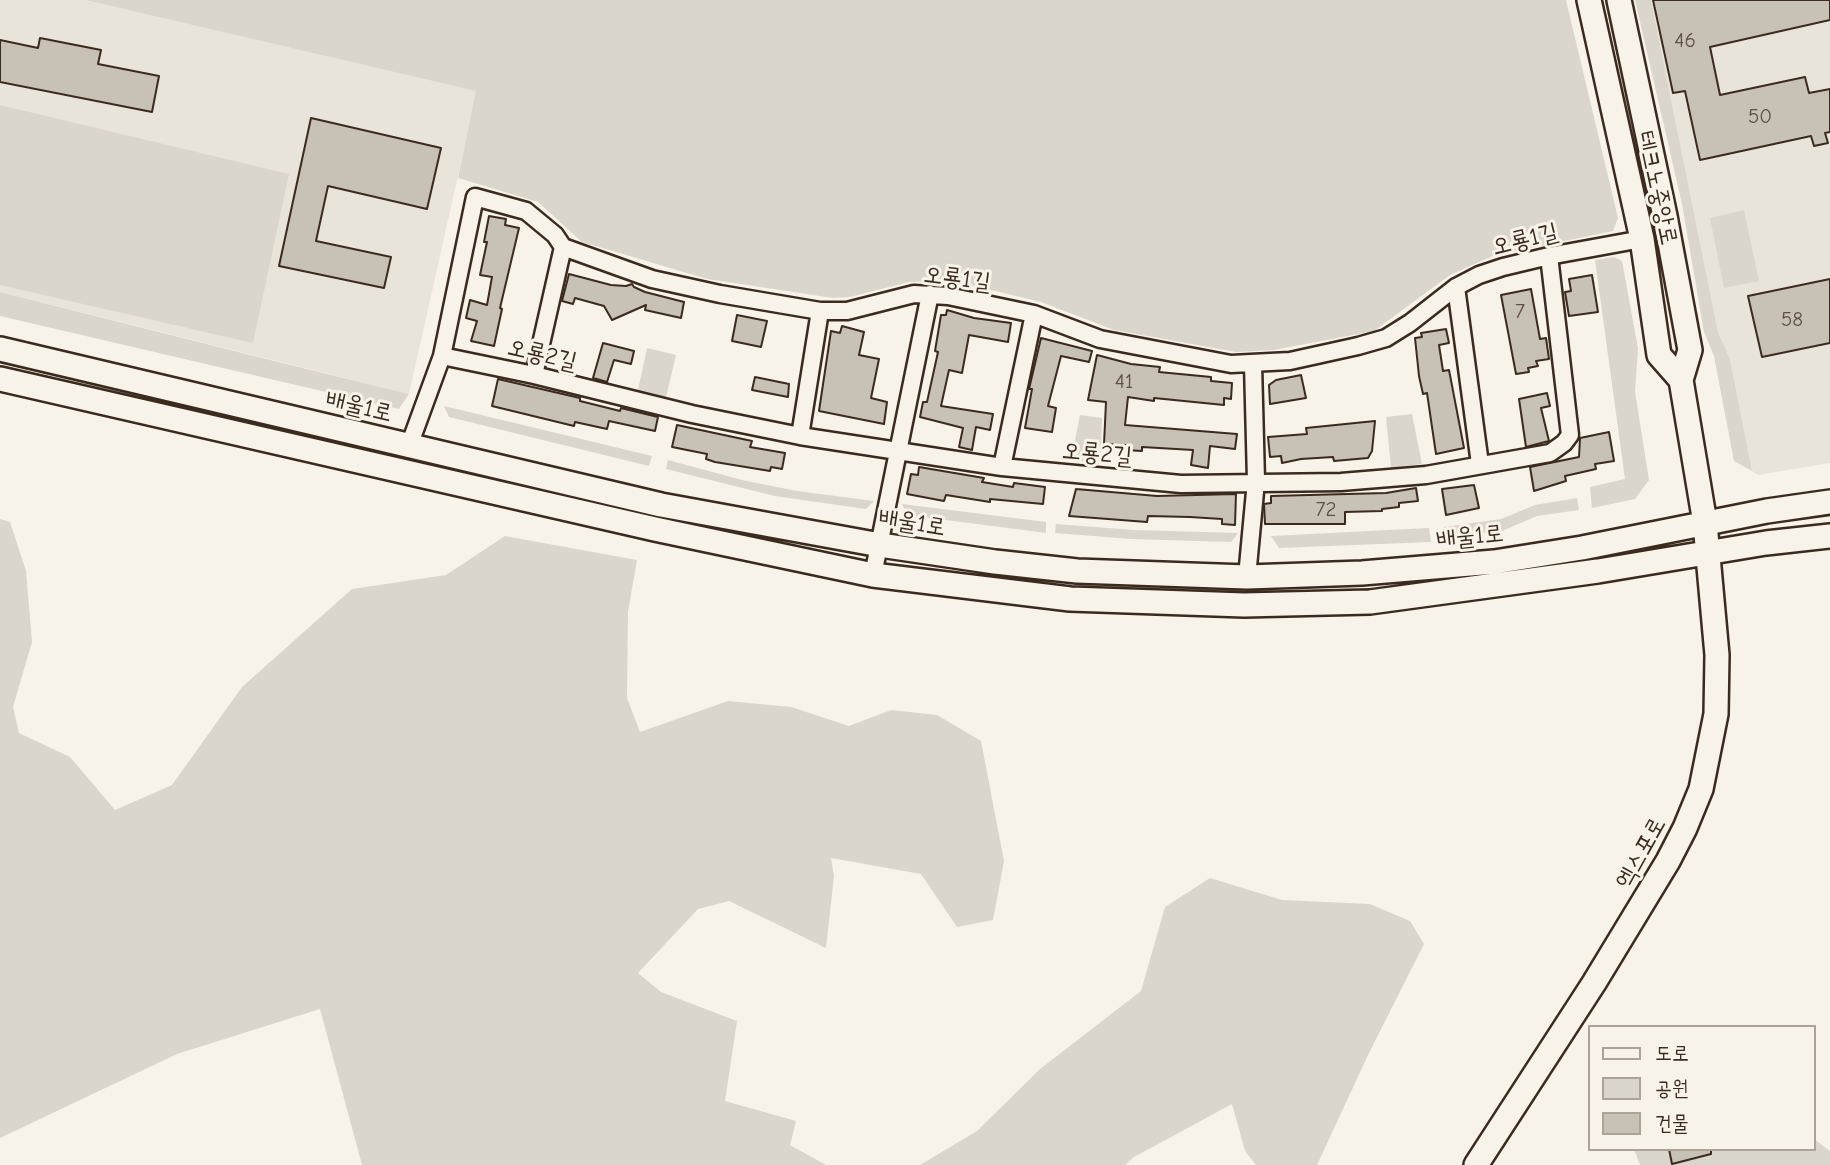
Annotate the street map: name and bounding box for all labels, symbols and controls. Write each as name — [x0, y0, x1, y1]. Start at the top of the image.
house number: 46 — [1674, 28, 1696, 54]
house number: 50 — [1748, 104, 1772, 130]
street label: 테크노중앙로 — [1631, 128, 1683, 248]
street label: 오룡1길 — [1489, 218, 1561, 262]
street label: 오룡1길 — [922, 261, 992, 297]
house number: 7 — [1515, 299, 1525, 325]
house number: 58 — [1781, 307, 1803, 333]
street label: 오룡2길 — [504, 333, 580, 377]
house number: 41 — [1115, 369, 1133, 395]
street label: 배울1로 — [323, 385, 395, 429]
street label: 오룡2길 — [1061, 437, 1133, 471]
house number: 72 — [1316, 497, 1336, 523]
street label: 배울1로 — [876, 504, 948, 542]
street label: 배울1로 — [1435, 519, 1505, 555]
street label: 엑스포로 — [1610, 812, 1672, 894]
legend — [1588, 1025, 1816, 1151]
text: 도로 — [1655, 1041, 1689, 1065]
text: 공원 — [1655, 1076, 1689, 1100]
text: 건물 — [1655, 1111, 1689, 1135]

